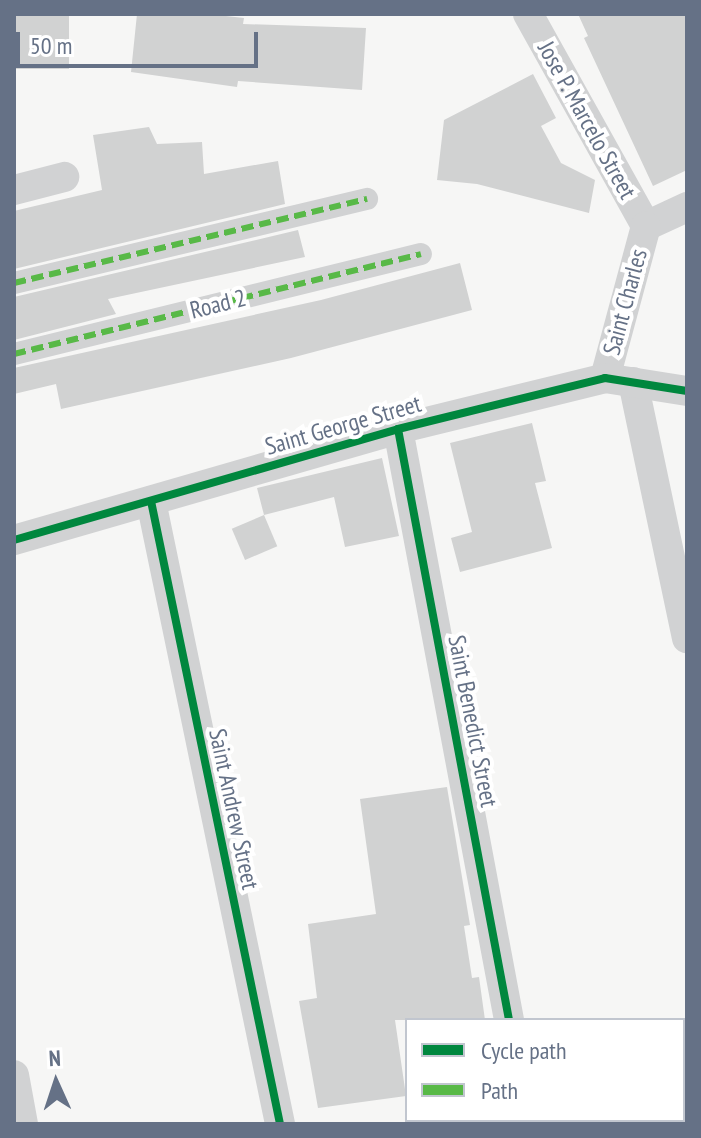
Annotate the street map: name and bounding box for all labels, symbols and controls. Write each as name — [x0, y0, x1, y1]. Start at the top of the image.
scale bar — [20, 16, 262, 66]
text: 50 m — [30, 30, 72, 61]
street label: Jose P. Marcelo Street — [531, 36, 643, 204]
street label: Saint Charles — [597, 246, 653, 358]
street label: Road 2 — [187, 283, 249, 325]
street label: Saint George Street — [262, 389, 424, 461]
street label: Saint Benedict Street — [442, 633, 504, 809]
street label: Saint Andrew Street — [203, 725, 265, 893]
legend — [405, 1018, 685, 1122]
text: Cycle path — [481, 1035, 567, 1066]
north arrow — [16, 1042, 96, 1122]
text: N — [48, 1044, 61, 1072]
text: Path — [481, 1075, 518, 1106]

